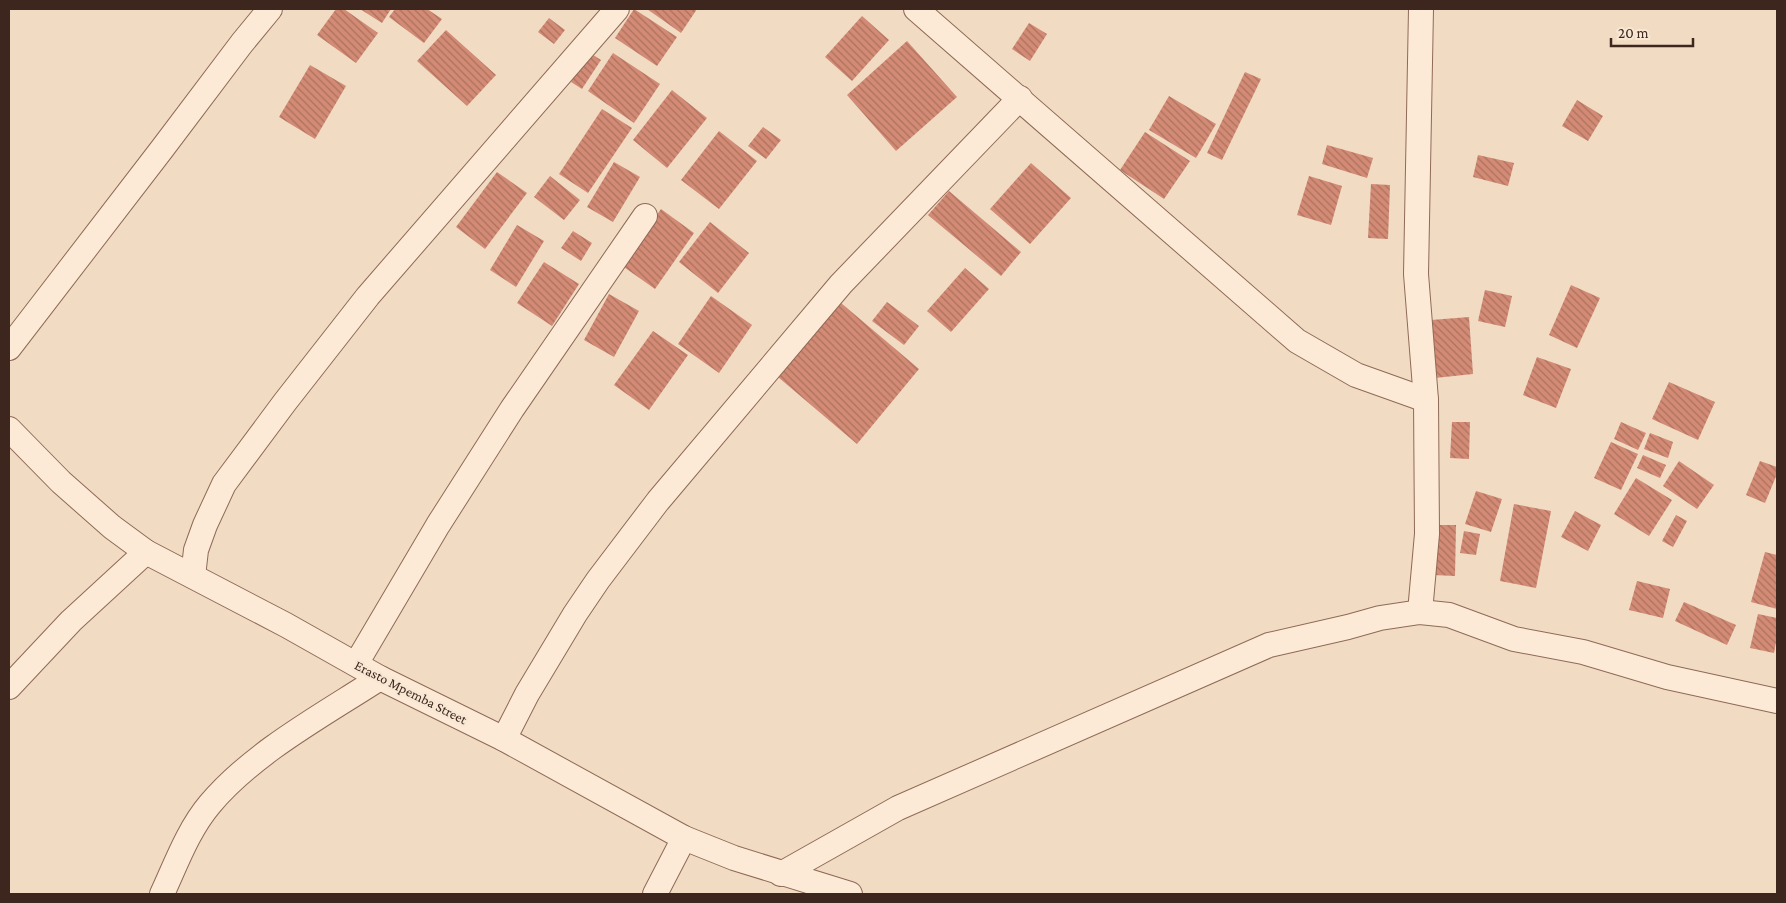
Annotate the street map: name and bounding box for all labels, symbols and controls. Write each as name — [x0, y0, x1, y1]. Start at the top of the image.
scale bar — [1611, 15, 1694, 47]
text: 20 m — [1618, 25, 1649, 41]
street label: Erasto Mpemba Street — [352, 657, 470, 727]

